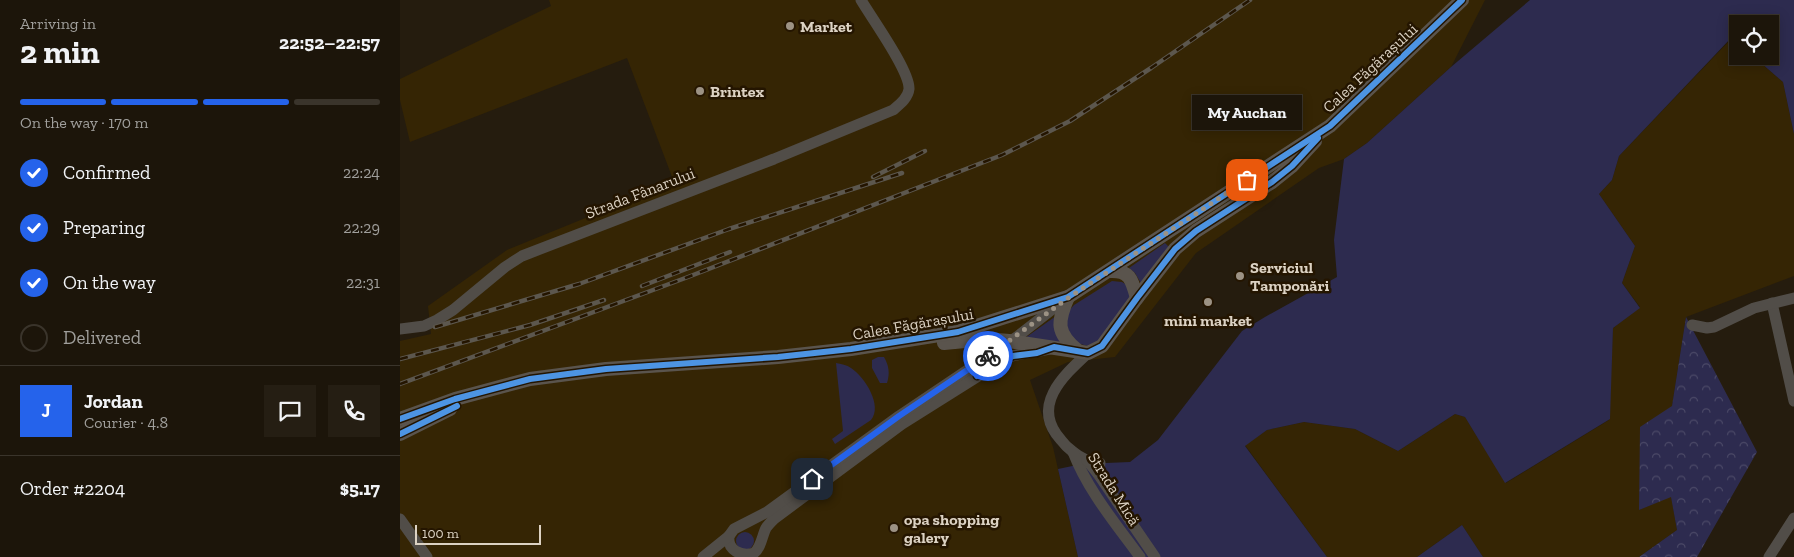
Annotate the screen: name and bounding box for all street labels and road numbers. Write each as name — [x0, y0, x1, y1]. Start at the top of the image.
street label: Calea Făgărașului — [1319, 19, 1422, 117]
street label: Strada Fânarului — [583, 163, 698, 223]
street label: Calea Făgărașului — [851, 304, 975, 344]
street label: Strada Mică — [1084, 449, 1144, 529]

